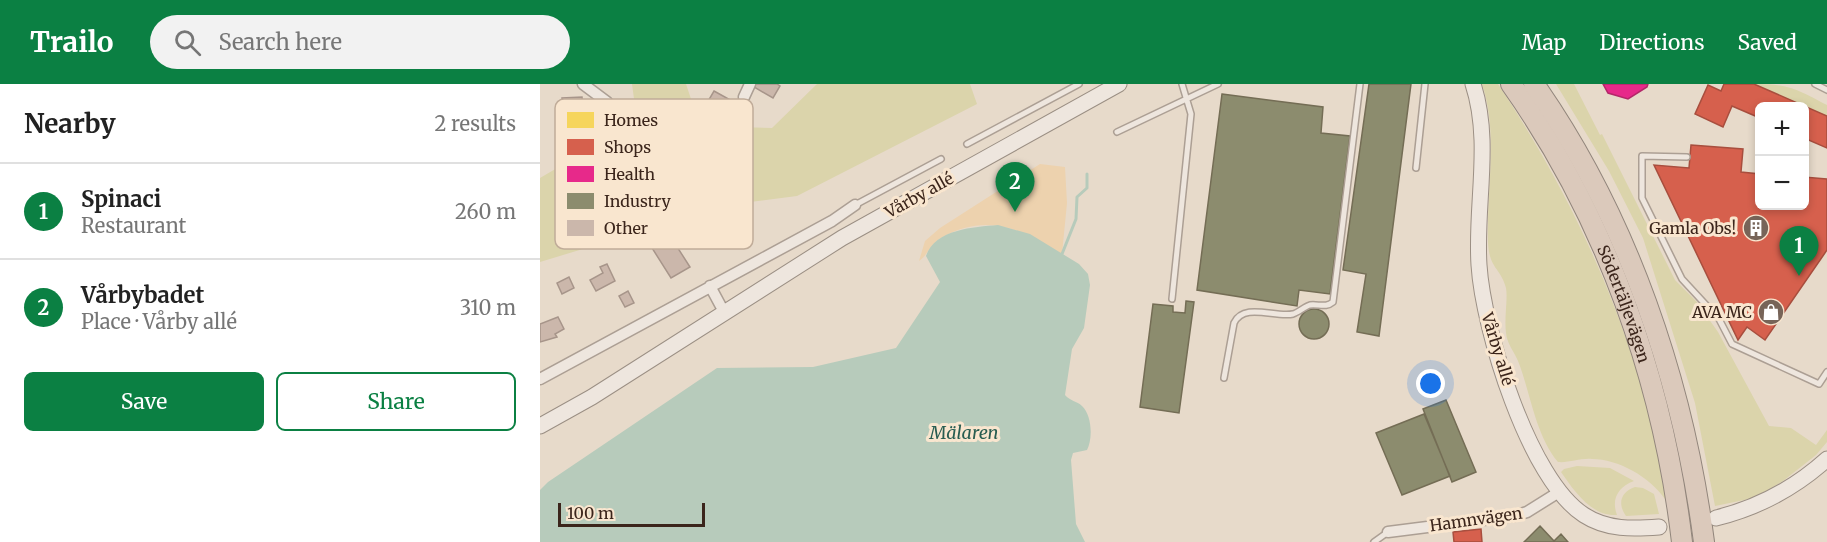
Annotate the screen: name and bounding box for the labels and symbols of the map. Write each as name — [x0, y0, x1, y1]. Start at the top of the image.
legend — [555, 99, 753, 249]
text: Homes — [604, 110, 658, 130]
text: Shops — [604, 137, 651, 157]
pin: 2 — [996, 162, 1034, 212]
text: Health — [604, 164, 655, 184]
street label: Vårby allé — [880, 168, 957, 222]
text: Industry — [604, 191, 672, 211]
building icon: Gamla Obs! — [1741, 213, 1771, 243]
text: Other — [604, 218, 648, 238]
place label: Gamla Obs! — [1649, 218, 1736, 238]
pin: 1 — [1780, 226, 1818, 276]
street label: Södertäljevägen — [1593, 242, 1655, 365]
shop icon: AVA MC — [1756, 297, 1786, 327]
place label: AVA MC — [1691, 302, 1752, 322]
street label: Vårby allé — [1477, 309, 1519, 388]
your location — [1416, 369, 1445, 398]
water label: Mälaren — [928, 421, 999, 444]
scale bar — [558, 500, 705, 528]
street label: Hamnvägen — [1428, 503, 1524, 535]

